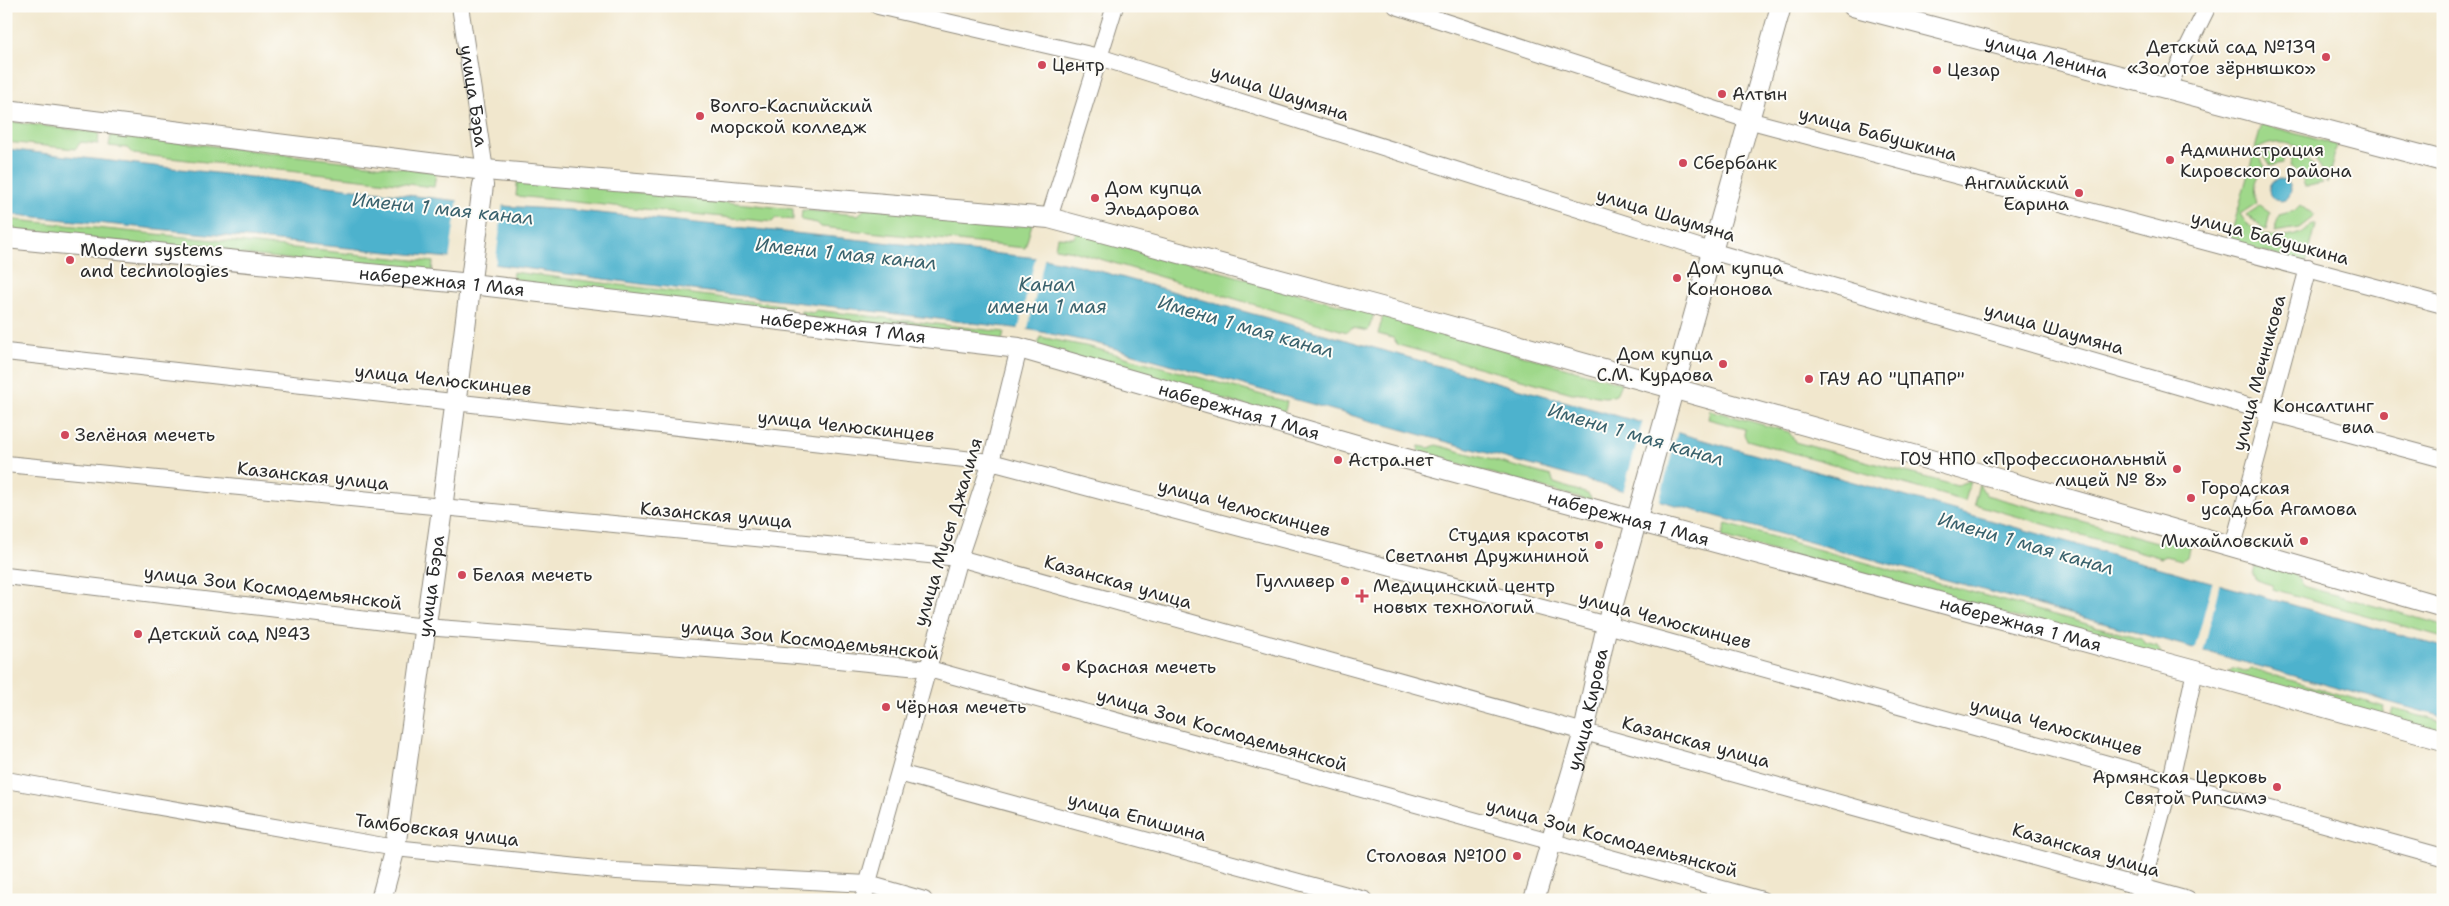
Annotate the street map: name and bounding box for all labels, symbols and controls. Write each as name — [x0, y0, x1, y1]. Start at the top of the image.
street label: улица Ленина — [1982, 29, 2111, 84]
place label: Детский сад №139 «Золотое зёрнышко» — [2127, 35, 2316, 80]
street label: улица Бэра — [454, 43, 493, 149]
marker: Детский сад №139 «Золотое зёрнышко» — [2320, 51, 2332, 63]
place label: Центр — [1052, 53, 1105, 77]
place label: Цезар — [1947, 58, 2000, 82]
marker: Центр — [1036, 59, 1048, 71]
street label: улица Шаумяна — [1208, 59, 1352, 127]
marker: Цезар — [1931, 64, 1943, 76]
place label: Алтын — [1732, 82, 1787, 106]
marker: Алтын — [1716, 88, 1728, 100]
place label: Волго-Каспийский морской колледж — [710, 94, 873, 139]
street label: улица Бабушкина — [1796, 101, 1960, 167]
marker: Волго-Каспийский морской колледж — [694, 110, 706, 122]
place label: Администрация Кировского района — [2180, 138, 2352, 183]
place label: Сбербанк — [1693, 151, 1777, 175]
marker: Администрация Кировского района — [2164, 154, 2176, 166]
marker: Сбербанк — [1677, 157, 1689, 169]
place label: Английский Еарина — [1964, 171, 2069, 216]
place label: Дом купца Эльдарова — [1105, 176, 1201, 221]
street label: улица Шаумяна — [1594, 182, 1738, 248]
water label: Имени 1 мая канал — [351, 187, 535, 230]
marker: Английский Еарина — [2073, 187, 2085, 199]
marker: Дом купца Эльдарова — [1089, 192, 1101, 204]
street label: улица Бабушкина — [2188, 205, 2352, 271]
water label: Имени 1 мая канал — [754, 232, 938, 275]
place label: Modern systems and technologies — [80, 238, 229, 283]
marker: Modern systems and technologies — [64, 254, 76, 266]
place label: Дом купца Кононова — [1687, 256, 1783, 301]
street label: набережная 1 Мая — [358, 261, 526, 302]
water label: Канал имени 1 мая — [987, 272, 1107, 319]
marker: Дом купца Кононова — [1671, 272, 1683, 284]
water label: Имени 1 мая канал — [1155, 289, 1337, 364]
street label: улица Мечникова — [2227, 292, 2291, 454]
street label: улица Шаумяна — [1981, 298, 2127, 360]
street label: набережная 1 Мая — [759, 306, 927, 349]
place label: Дом купца С.М. Курдова — [1596, 342, 1713, 387]
marker: Дом купца С.М. Курдова — [1717, 358, 1729, 370]
street label: улица Челюскинцев — [353, 359, 533, 401]
place label: ГАУ АО "ЦПАПР" — [1819, 367, 1965, 391]
marker: ГАУ АО "ЦПАПР" — [1803, 373, 1815, 385]
street label: набережная 1 Мая — [1156, 377, 1322, 446]
place label: Консалтинг виа — [2273, 394, 2374, 439]
water label: Имени 1 мая канал — [1545, 397, 1727, 472]
street label: улица Челюскинцев — [756, 405, 936, 447]
marker: Консалтинг виа — [2378, 410, 2390, 422]
place label: Зелёная мечеть — [75, 423, 215, 447]
marker: Зелёная мечеть — [59, 429, 71, 441]
street label: улица Мусы Джалиля — [908, 435, 988, 629]
place label: ГОУ НПО «Профессиональный лицей № 8» — [1900, 447, 2167, 492]
place label: Астра.нет — [1348, 448, 1435, 472]
marker: Астра.нет — [1332, 454, 1344, 466]
street label: Казанская улица — [236, 456, 390, 496]
marker: ГОУ НПО «Профессиональный лицей № 8» — [2171, 463, 2183, 475]
street label: улица Челюскинцев — [1155, 473, 1333, 543]
place label: Городская усадьба Агамова — [2201, 476, 2357, 521]
street label: набережная 1 Мая — [1545, 485, 1712, 552]
marker: Городская усадьба Агамова — [2185, 492, 2197, 504]
street label: Казанская улица — [639, 496, 793, 534]
water label: Имени 1 мая канал — [1935, 506, 2117, 581]
place label: Студия красоты Светланы Дружининой — [1385, 523, 1589, 568]
place label: Михайловский — [2161, 529, 2294, 553]
street label: улица Бэра — [412, 534, 450, 639]
marker: Михайловский — [2298, 535, 2310, 547]
marker: Студия красоты Светланы Дружининой — [1593, 539, 1605, 551]
street label: Казанская улица — [1041, 549, 1195, 615]
street label: улица Зои Космодемьянской — [143, 560, 404, 616]
place label: Белая мечеть — [472, 563, 592, 587]
marker: Белая мечеть — [456, 569, 468, 581]
place label: Гулливер — [1256, 569, 1335, 593]
place label: Медицинский центр новых технологий — [1373, 574, 1555, 619]
marker: Гулливер — [1339, 575, 1351, 587]
street label: улица Челюскинцев — [1576, 585, 1754, 655]
marker: Медицинский центр новых технологий — [1355, 589, 1369, 603]
street label: набережная 1 Мая — [1937, 591, 2104, 657]
street label: улица Зои Космодемьянской — [680, 614, 941, 666]
place label: Детский сад №43 — [148, 622, 311, 646]
marker: Детский сад №43 — [132, 628, 144, 640]
street label: улица Кирова — [1561, 646, 1614, 774]
place label: Красная мечеть — [1076, 655, 1216, 679]
marker: Красная мечеть — [1060, 661, 1072, 673]
street label: улица Зои Космодемьянской — [1094, 683, 1350, 777]
street label: улица Челюскинцев — [1967, 692, 2145, 762]
place label: Чёрная мечеть — [896, 695, 1026, 719]
marker: Чёрная мечеть — [880, 701, 892, 713]
street label: Казанская улица — [1619, 711, 1773, 773]
place label: Армянская Церковь Святой Рипсимэ — [2092, 765, 2267, 810]
marker: Армянская Церковь Святой Рипсимэ — [2271, 781, 2283, 793]
street label: улица Епишина — [1065, 787, 1209, 847]
street label: улица Зои Космодемьянской — [1483, 793, 1741, 883]
street label: Тамбовская улица — [354, 808, 520, 852]
street label: Казанская улица — [2009, 817, 2163, 883]
place label: Столовая №100 — [1366, 844, 1507, 868]
marker: Столовая №100 — [1511, 850, 1523, 862]

